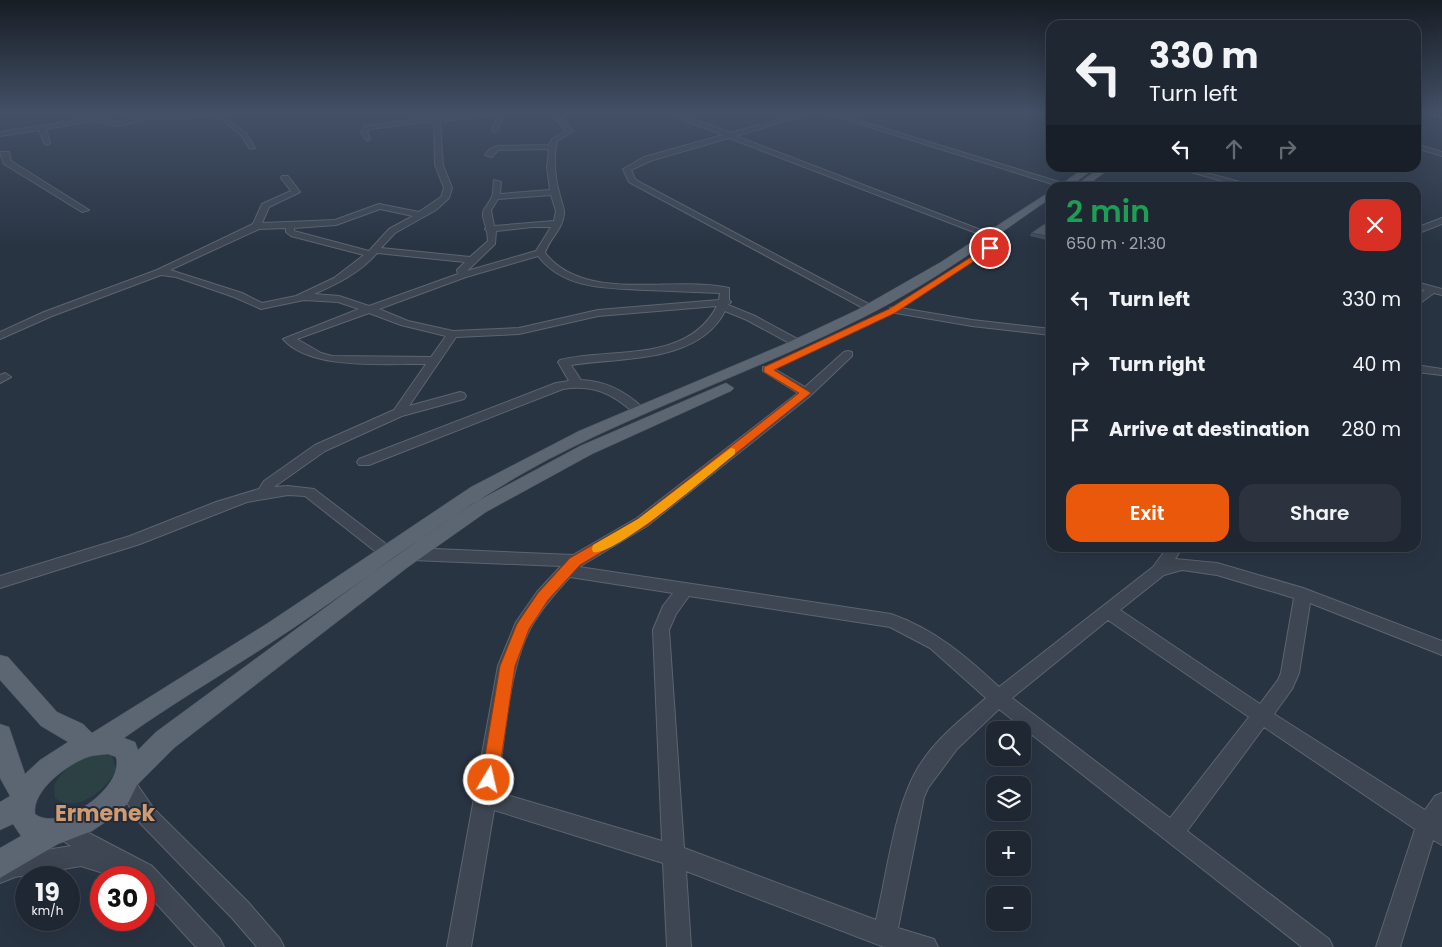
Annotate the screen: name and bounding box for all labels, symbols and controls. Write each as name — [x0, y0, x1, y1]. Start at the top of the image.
text: 330 m — [1149, 31, 1259, 80]
icon: left — [1066, 40, 1131, 105]
text: Turn left — [1149, 78, 1237, 109]
icon: left — [1167, 135, 1195, 163]
icon: ahead — [1220, 135, 1248, 163]
icon: right — [1273, 135, 1301, 163]
text: 2 min — [1066, 190, 1150, 233]
button: close — [1349, 199, 1401, 251]
pin — [969, 227, 1011, 269]
text: 650 m · 21:30 — [1066, 232, 1166, 255]
icon: arrive — [976, 234, 1004, 262]
icon: left — [1066, 286, 1094, 314]
text: Turn left — [1109, 286, 1190, 313]
text: 330 m — [1342, 286, 1401, 313]
icon: right — [1066, 351, 1094, 379]
text: Turn right — [1109, 351, 1205, 378]
text: 40 m — [1352, 351, 1401, 378]
icon: arrive — [1066, 416, 1094, 444]
text: Arrive at destination — [1109, 416, 1310, 443]
text: 280 m — [1342, 416, 1401, 443]
button: Exit — [1066, 484, 1229, 542]
button: Share — [1239, 484, 1401, 542]
map controls — [986, 721, 1031, 931]
button: search — [986, 721, 1031, 766]
position arrow — [462, 753, 514, 805]
button: layers — [986, 776, 1031, 821]
district label: Ermenek — [55, 798, 155, 829]
button: + — [986, 831, 1031, 876]
speed limit sign: 30 — [90, 866, 155, 931]
text: 19 — [35, 875, 60, 910]
button: − — [986, 886, 1031, 931]
text: km/h — [32, 902, 63, 919]

